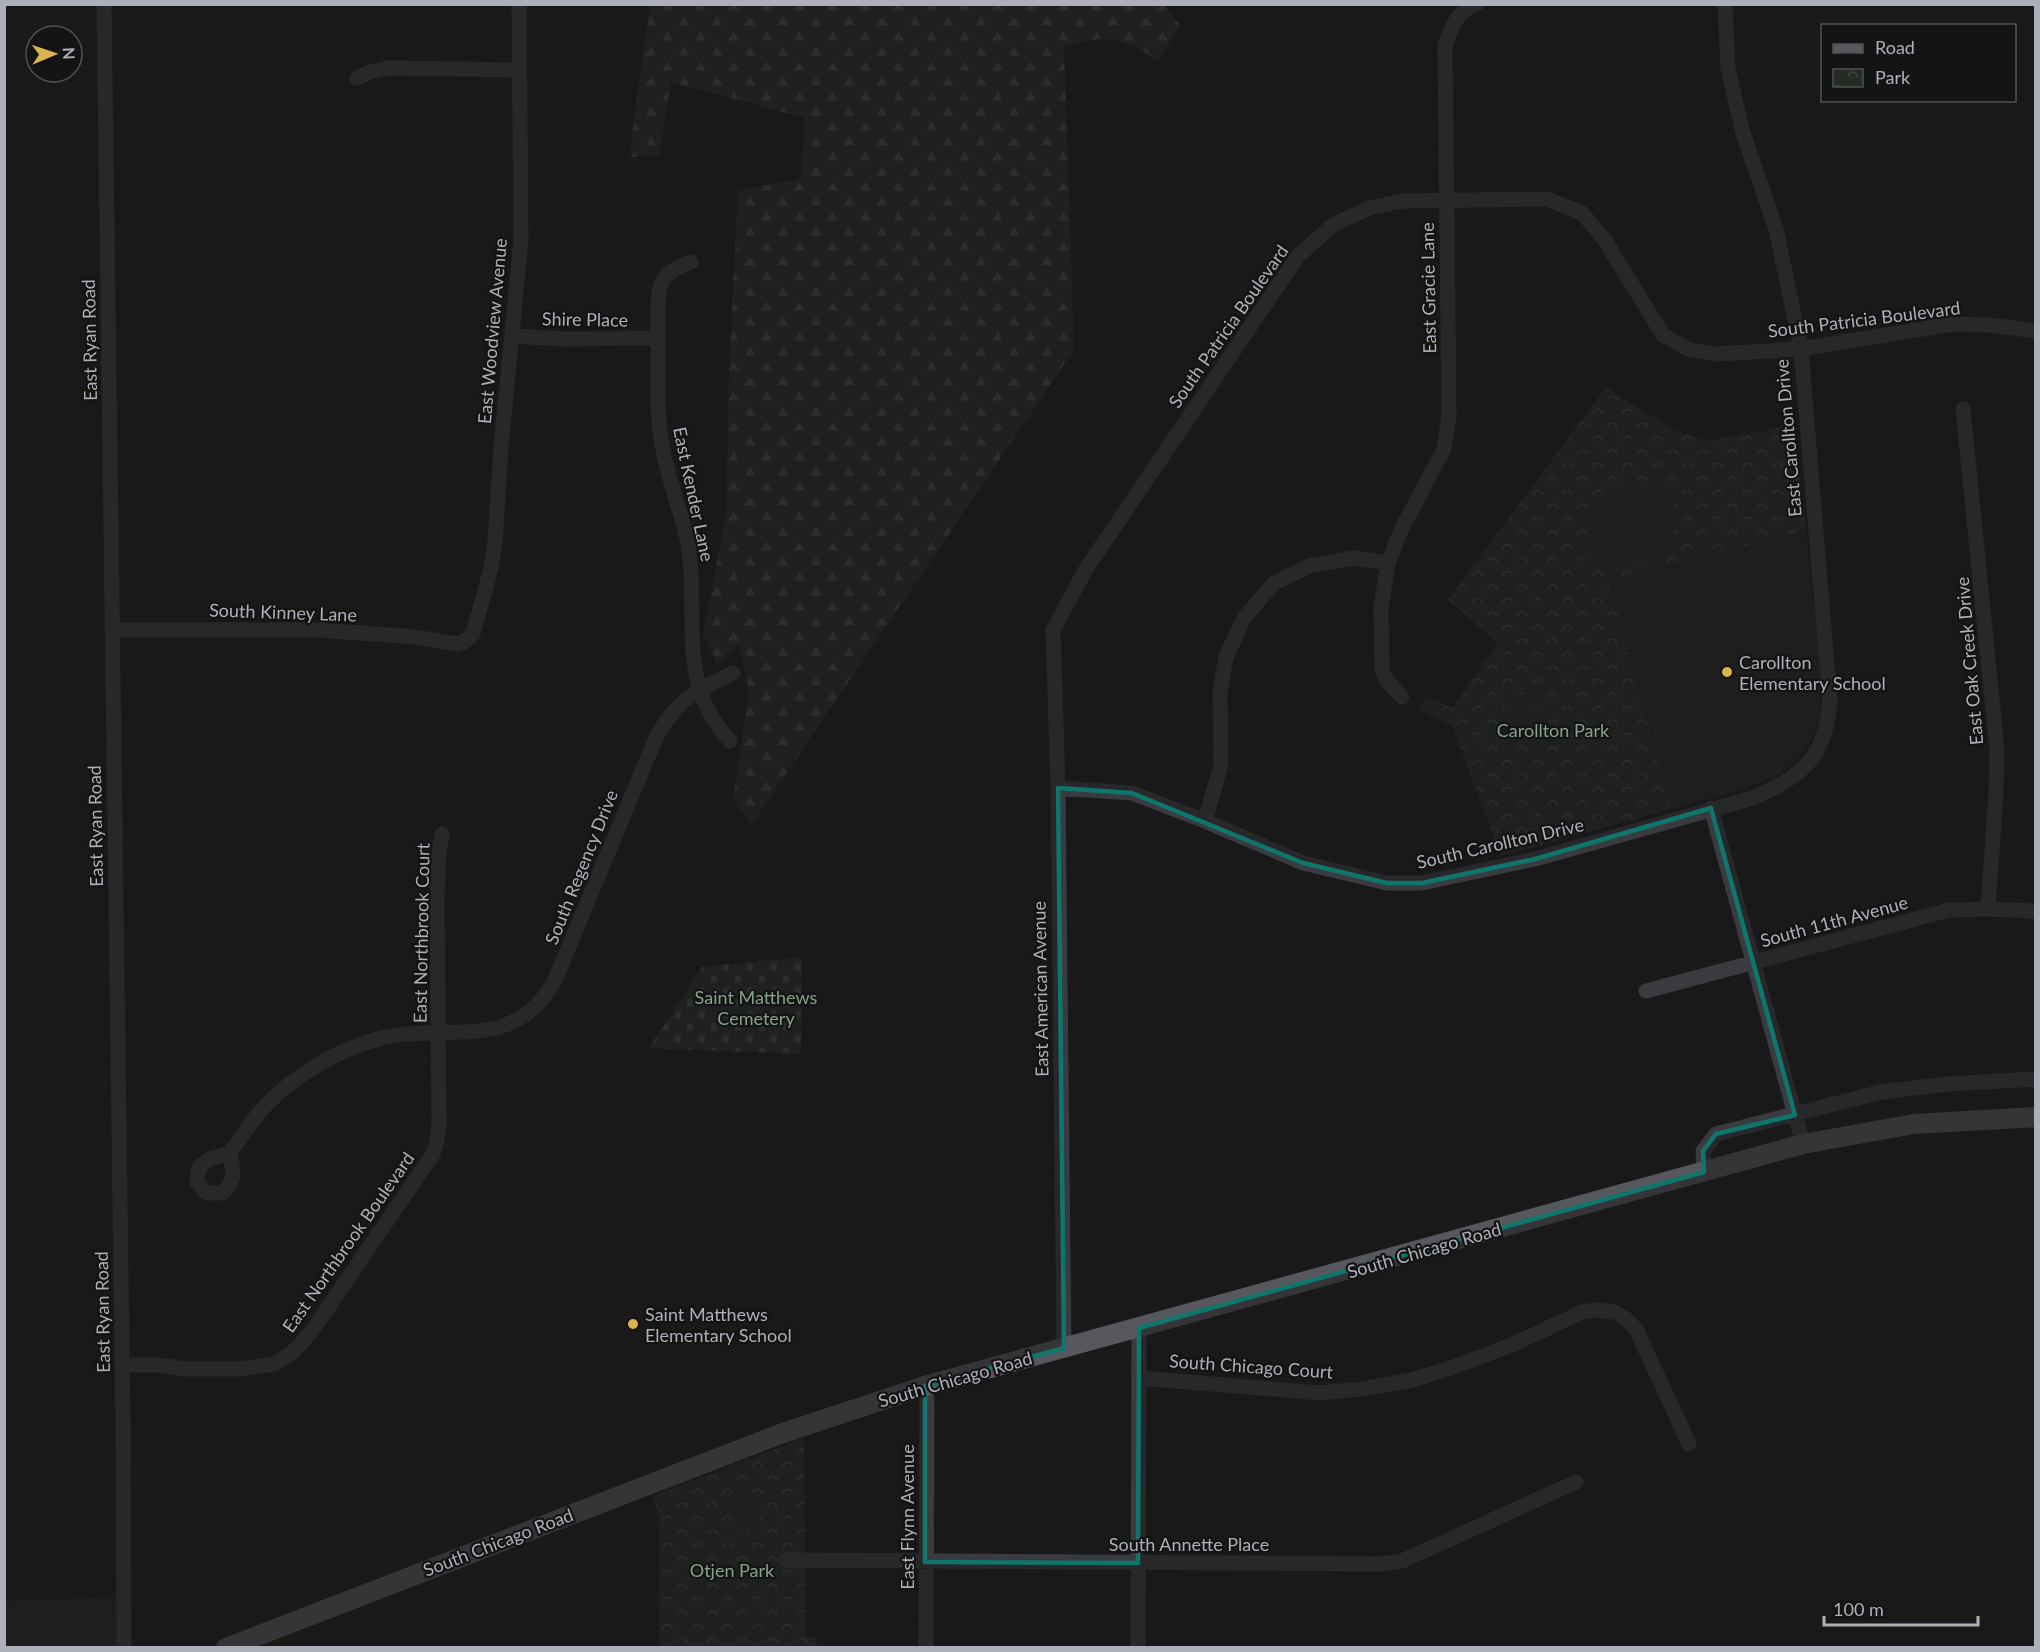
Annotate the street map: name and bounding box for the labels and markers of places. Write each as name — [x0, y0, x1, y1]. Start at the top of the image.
place label: Carollton Elementary School — [1739, 651, 1886, 694]
marker: Carollton Elementary School — [1720, 665, 1734, 679]
place label: Saint Matthews Elementary School — [645, 1303, 792, 1346]
marker: Saint Matthews Elementary School — [626, 1317, 640, 1331]

